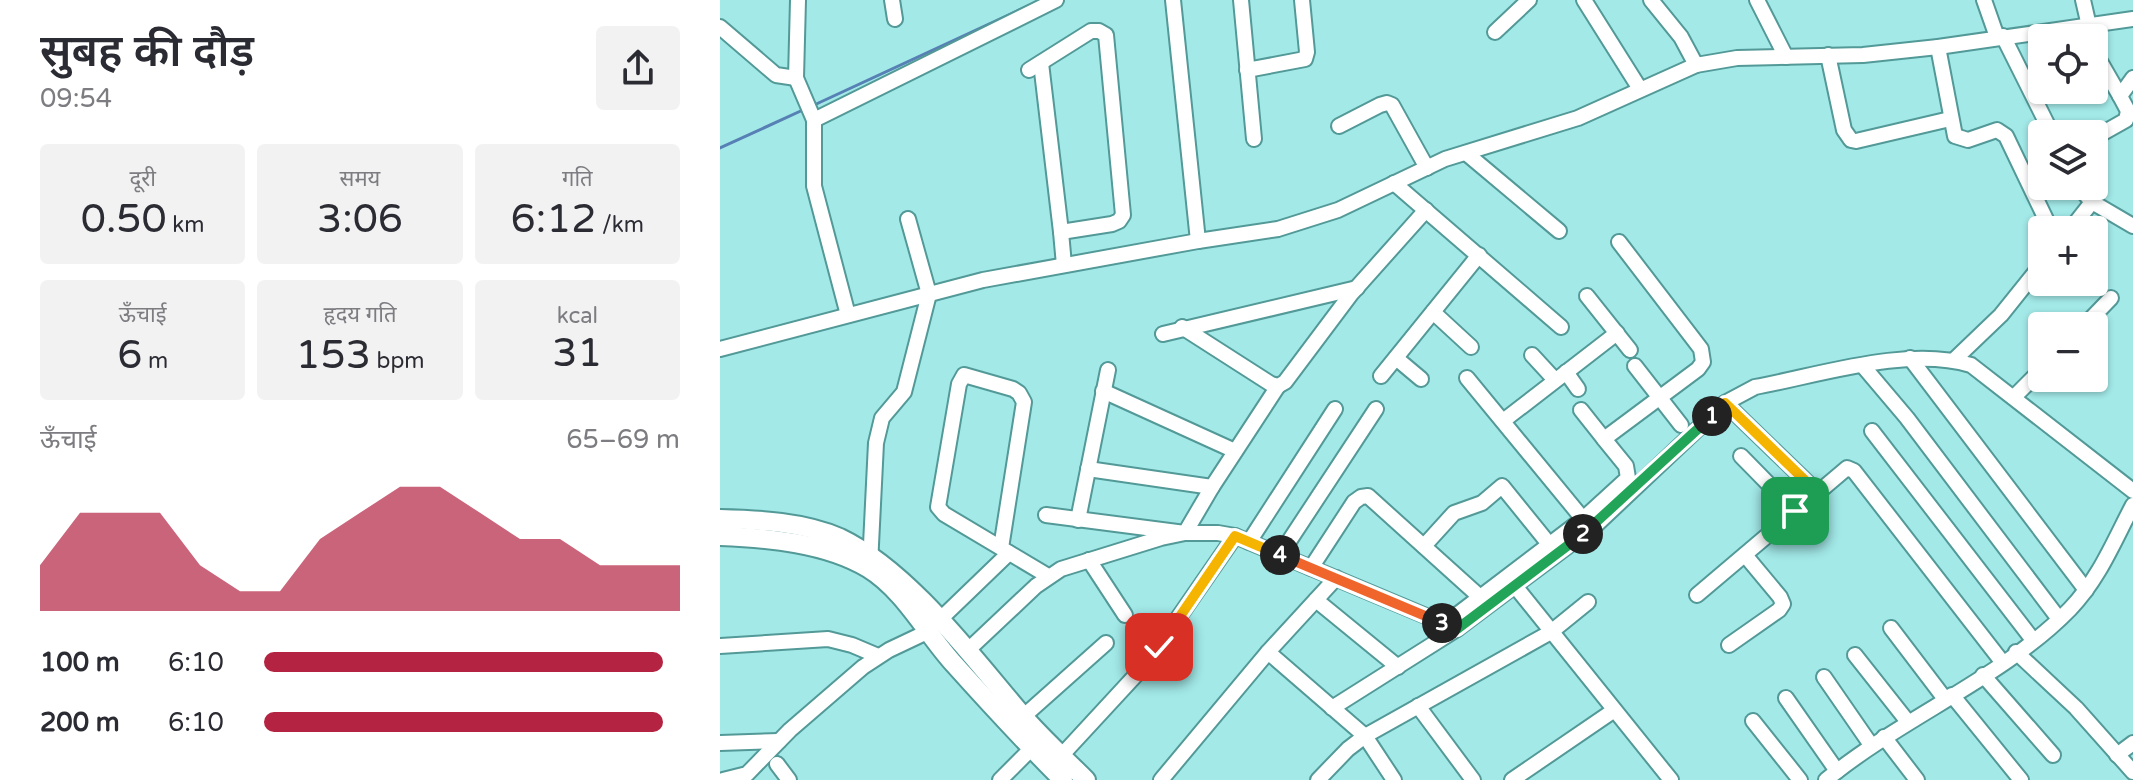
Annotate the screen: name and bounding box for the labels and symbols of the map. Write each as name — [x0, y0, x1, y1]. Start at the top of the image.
pin: 1 — [1692, 396, 1732, 436]
pin — [1761, 477, 1829, 545]
pin: 2 — [1563, 514, 1603, 554]
pin: 4 — [1260, 535, 1300, 575]
pin: 3 — [1422, 603, 1462, 643]
pin — [1125, 613, 1193, 681]

